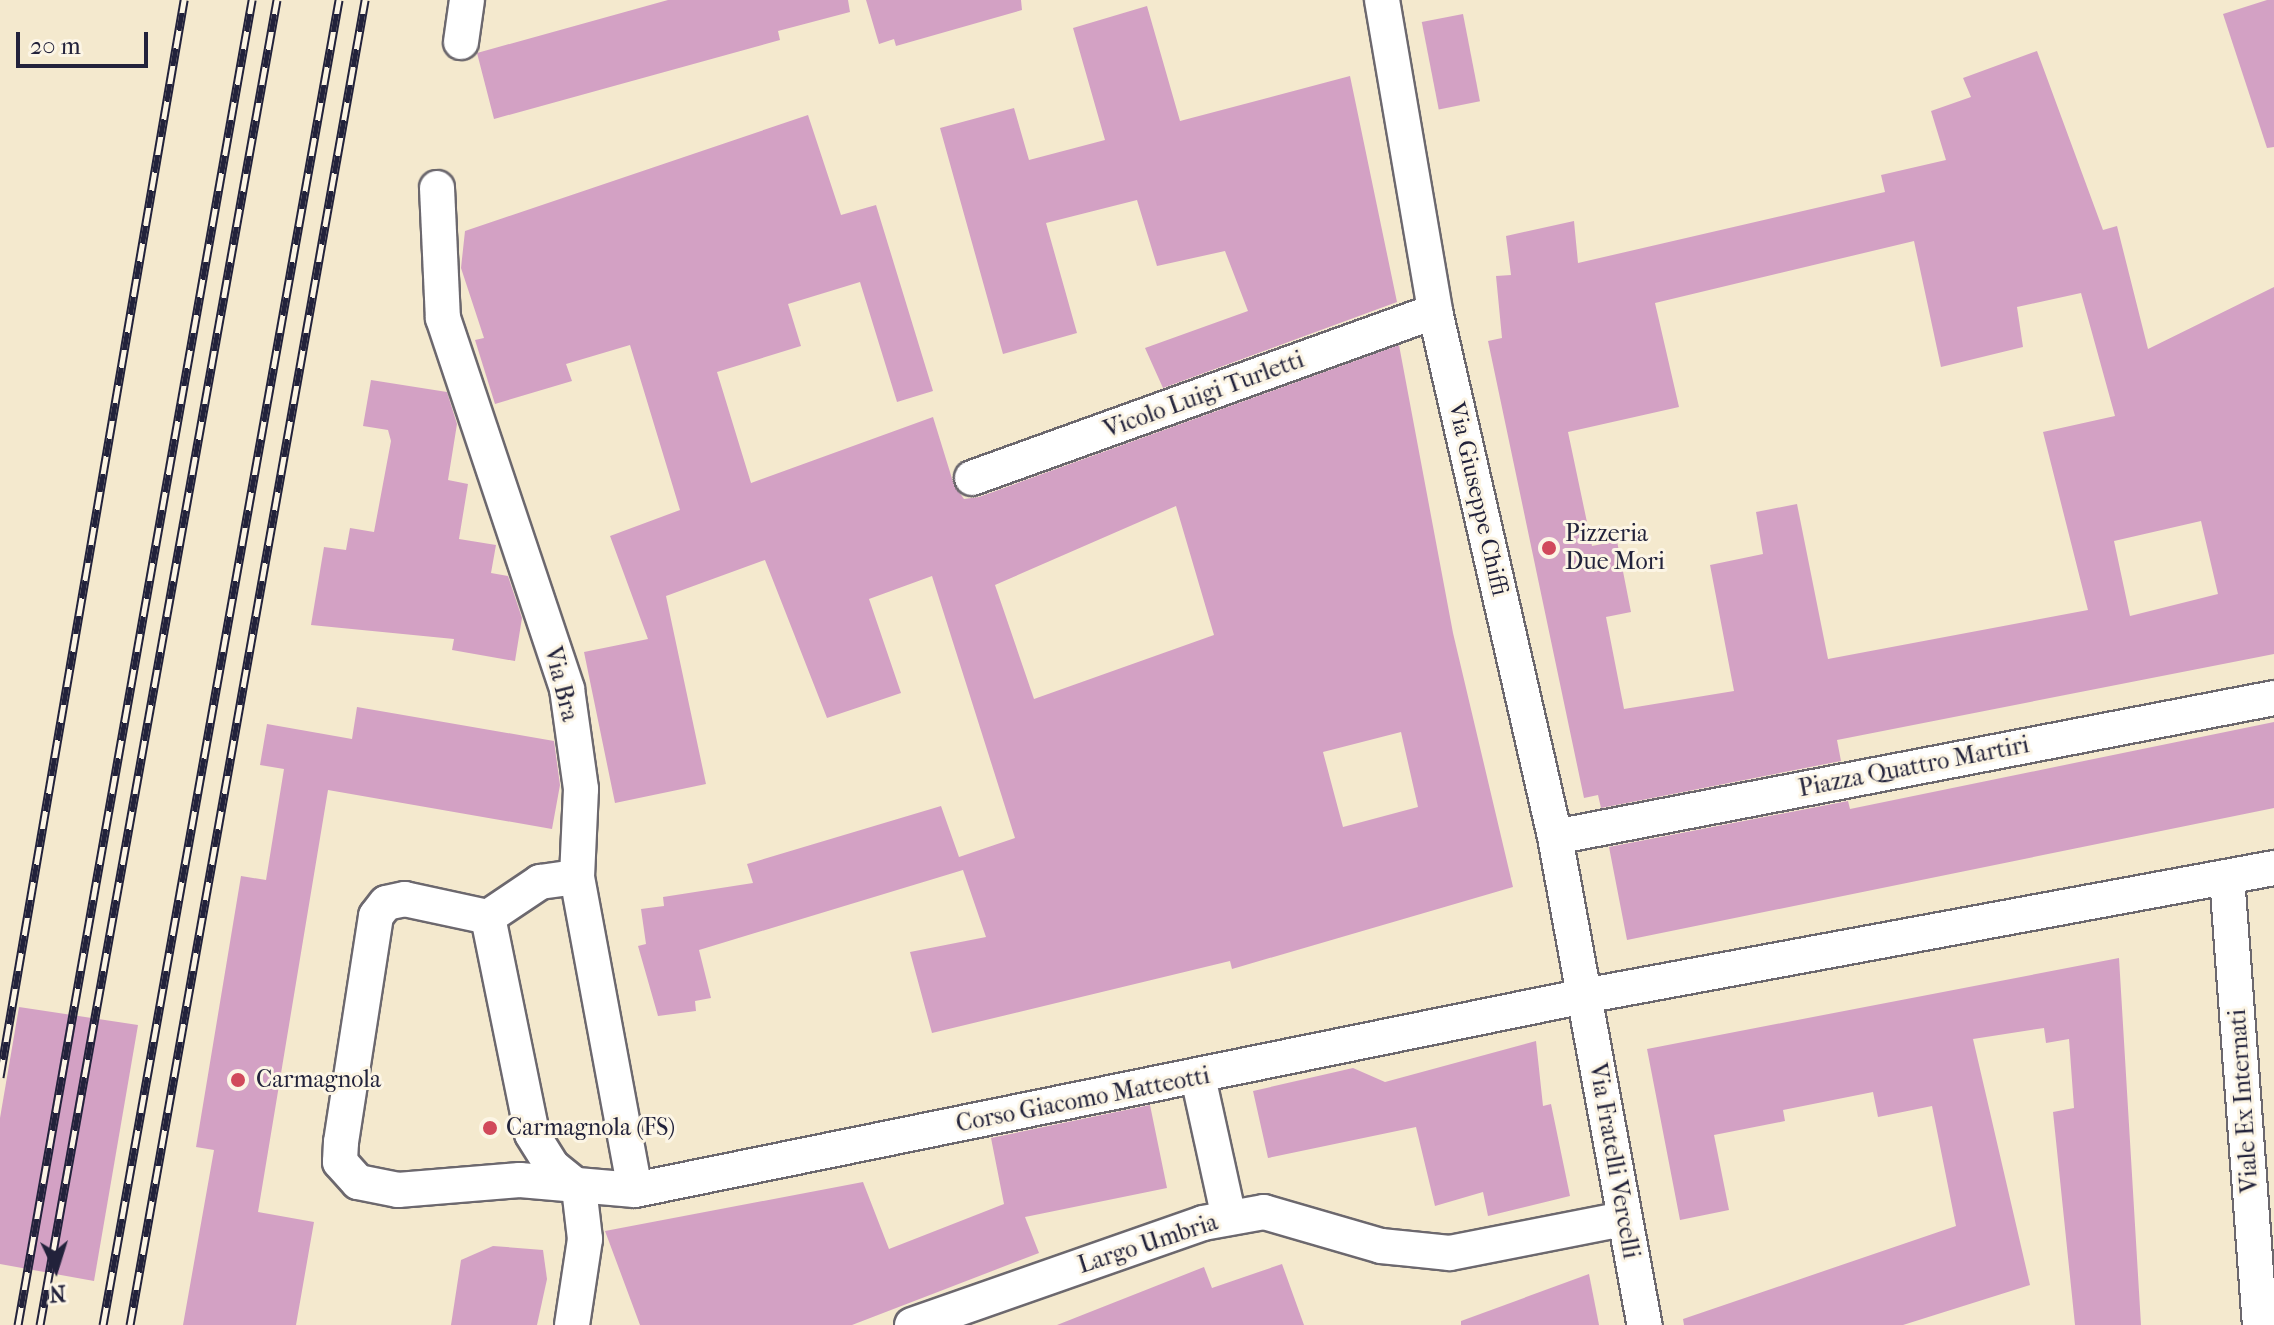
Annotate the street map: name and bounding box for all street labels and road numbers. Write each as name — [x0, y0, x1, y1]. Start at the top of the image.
street label: Vicolo Luigi Turletti — [1100, 345, 1308, 445]
street label: Via Giuseppe Chiffi — [1442, 399, 1514, 599]
street label: Via Bra — [538, 644, 584, 724]
street label: Piazza Quattro Martiri — [1796, 731, 2032, 803]
street label: Viale Ex Internati — [2223, 1008, 2265, 1194]
street label: Corso Giacomo Matteotti — [954, 1061, 1212, 1139]
street label: Via Fratelli Vercelli — [1583, 1061, 1645, 1261]
street label: Largo Umbria — [1075, 1208, 1221, 1280]

